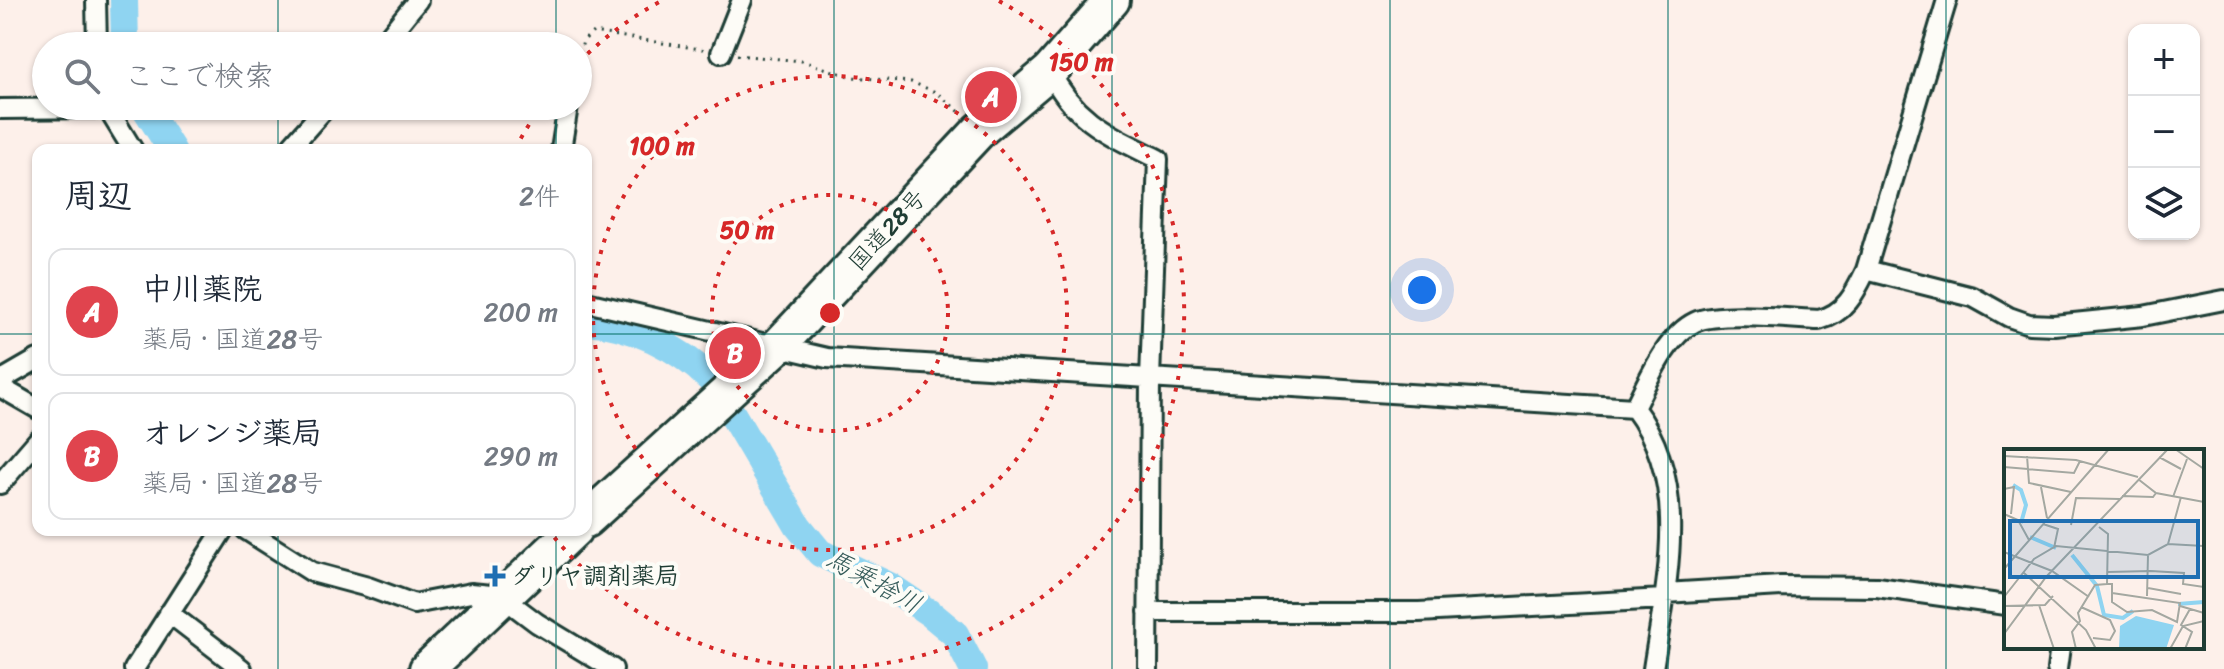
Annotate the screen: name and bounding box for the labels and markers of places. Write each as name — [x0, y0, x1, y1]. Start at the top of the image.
pin: A — [965, 67, 1017, 127]
centre of rings — [816, 299, 844, 327]
pin: B — [709, 323, 761, 383]
place label: ダリヤ調剤薬局 — [511, 555, 679, 597]
marker: ダリヤ調剤薬局 — [486, 567, 504, 585]

